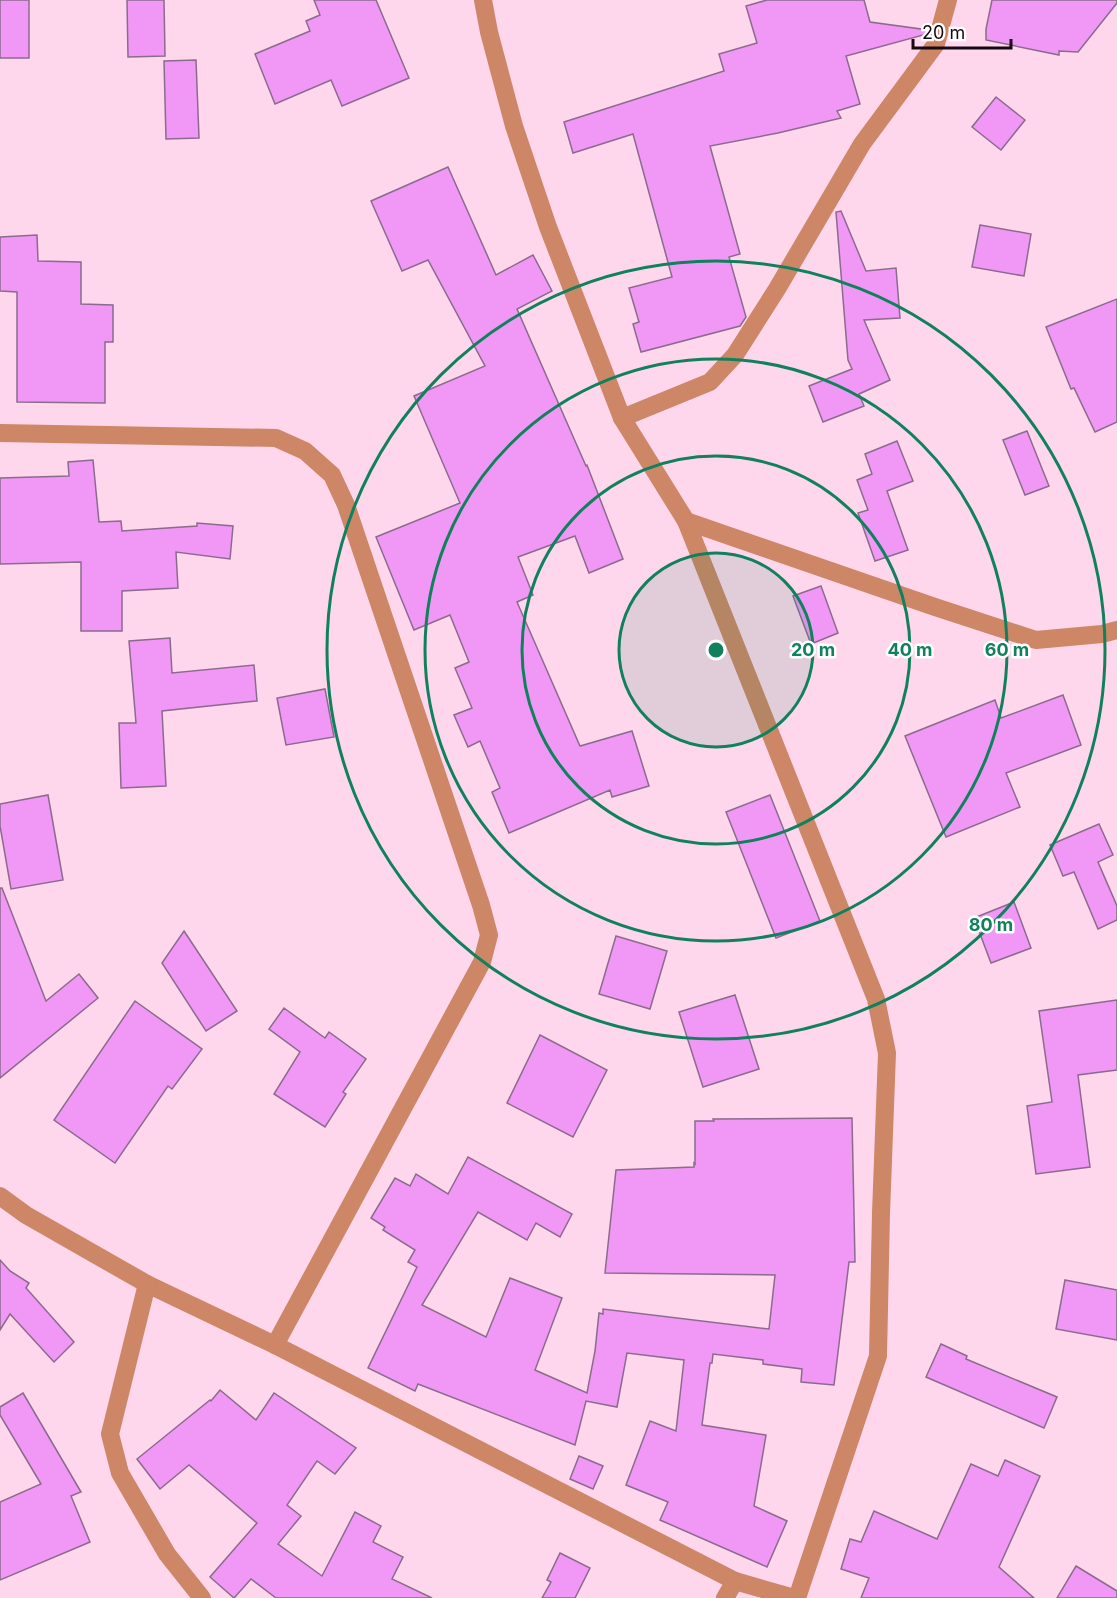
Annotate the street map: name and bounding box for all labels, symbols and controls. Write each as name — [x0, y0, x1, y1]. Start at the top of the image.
scale bar — [913, 12, 1010, 50]
text: 20 m — [922, 22, 965, 43]
text: 20 m — [791, 639, 835, 660]
text: 40 m — [888, 639, 933, 660]
text: 60 m — [985, 639, 1029, 660]
centre of rings — [706, 640, 726, 660]
text: 80 m — [969, 914, 1013, 935]

